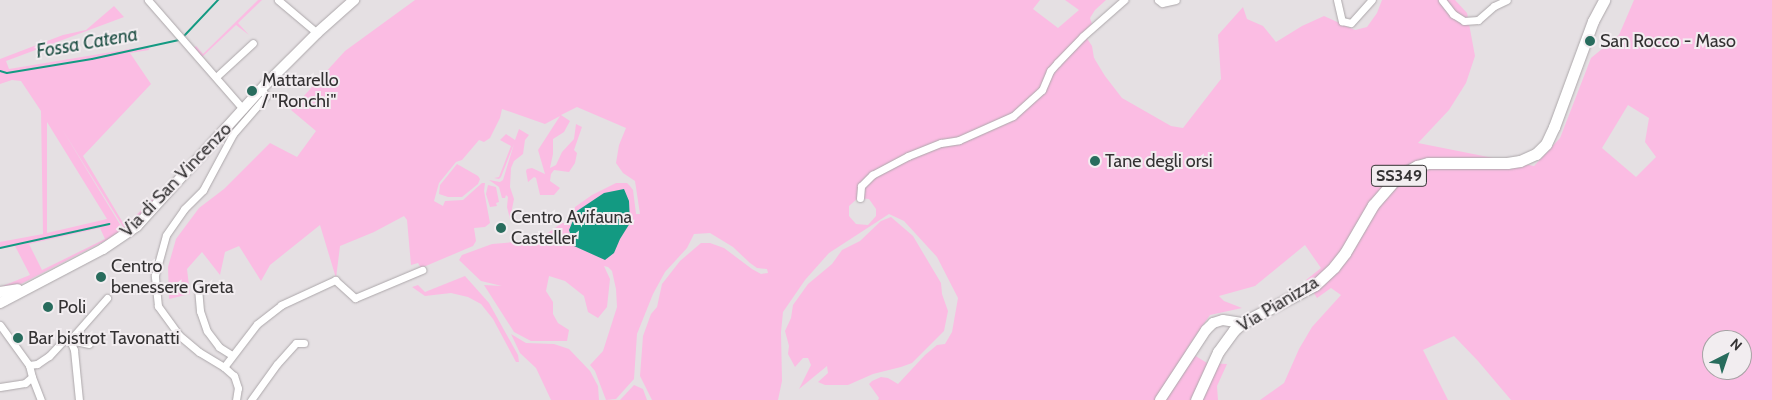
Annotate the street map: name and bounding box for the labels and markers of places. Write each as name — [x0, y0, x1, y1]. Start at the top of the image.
place label: San Rocco - Maso — [1600, 30, 1736, 52]
marker: San Rocco - Maso — [1584, 35, 1596, 47]
place label: Mattarello / "Ronchi" — [262, 70, 339, 112]
marker: Mattarello / "Ronchi" — [246, 85, 258, 97]
place label: Tane degli orsi — [1105, 150, 1213, 172]
marker: Tane degli orsi — [1089, 155, 1101, 167]
place label: Centro Avifauna Casteller — [511, 207, 632, 250]
marker: Centro Avifauna Casteller — [495, 222, 507, 234]
place label: Centro benessere Greta — [111, 256, 234, 298]
marker: Centro benessere Greta — [95, 271, 107, 283]
place label: Poli — [58, 296, 86, 318]
marker: Poli — [42, 301, 54, 313]
place label: Bar bistrot Tavonatti — [28, 327, 180, 349]
marker: Bar bistrot Tavonatti — [12, 332, 24, 344]

